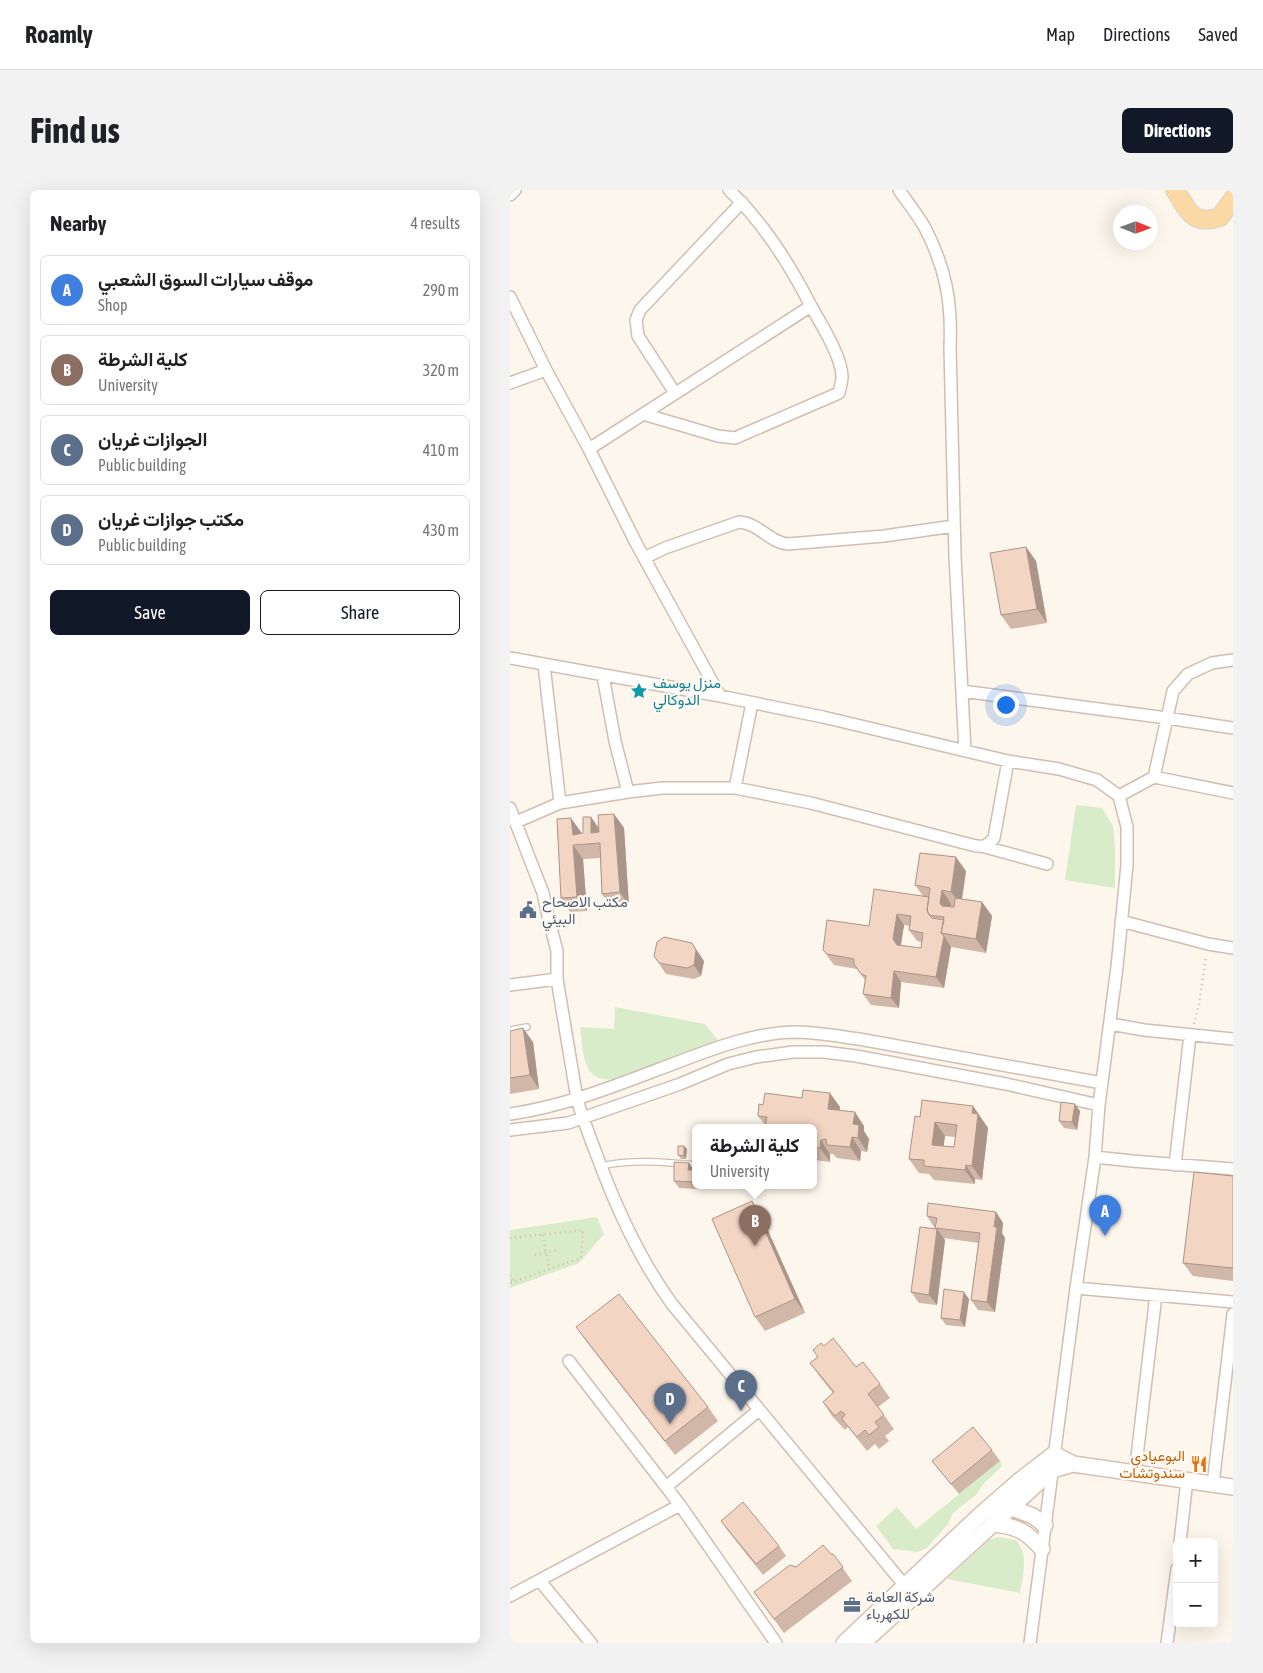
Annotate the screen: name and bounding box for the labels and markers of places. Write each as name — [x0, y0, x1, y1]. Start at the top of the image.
place label: منزل يوسف الدوكالي — [653, 674, 721, 713]
place icon: منزل يوسف الدوكالي — [629, 681, 649, 701]
place label: مكتب الاصحاح البيئي — [542, 893, 628, 932]
public building icon: مكتب الاصحاح البيئي — [518, 900, 538, 920]
pin: A — [1089, 1195, 1121, 1236]
pin: B — [739, 1205, 771, 1246]
pin: C — [725, 1370, 757, 1411]
pin: D — [654, 1383, 686, 1424]
place label: البوعيادي سندوتشات — [1119, 1447, 1185, 1482]
restaurant icon: البوعيادي سندوتشات — [1189, 1454, 1209, 1474]
place label: شركة العامة للكهرباء — [866, 1588, 935, 1623]
office icon: شركة العامة للكهرباء — [842, 1595, 862, 1615]

